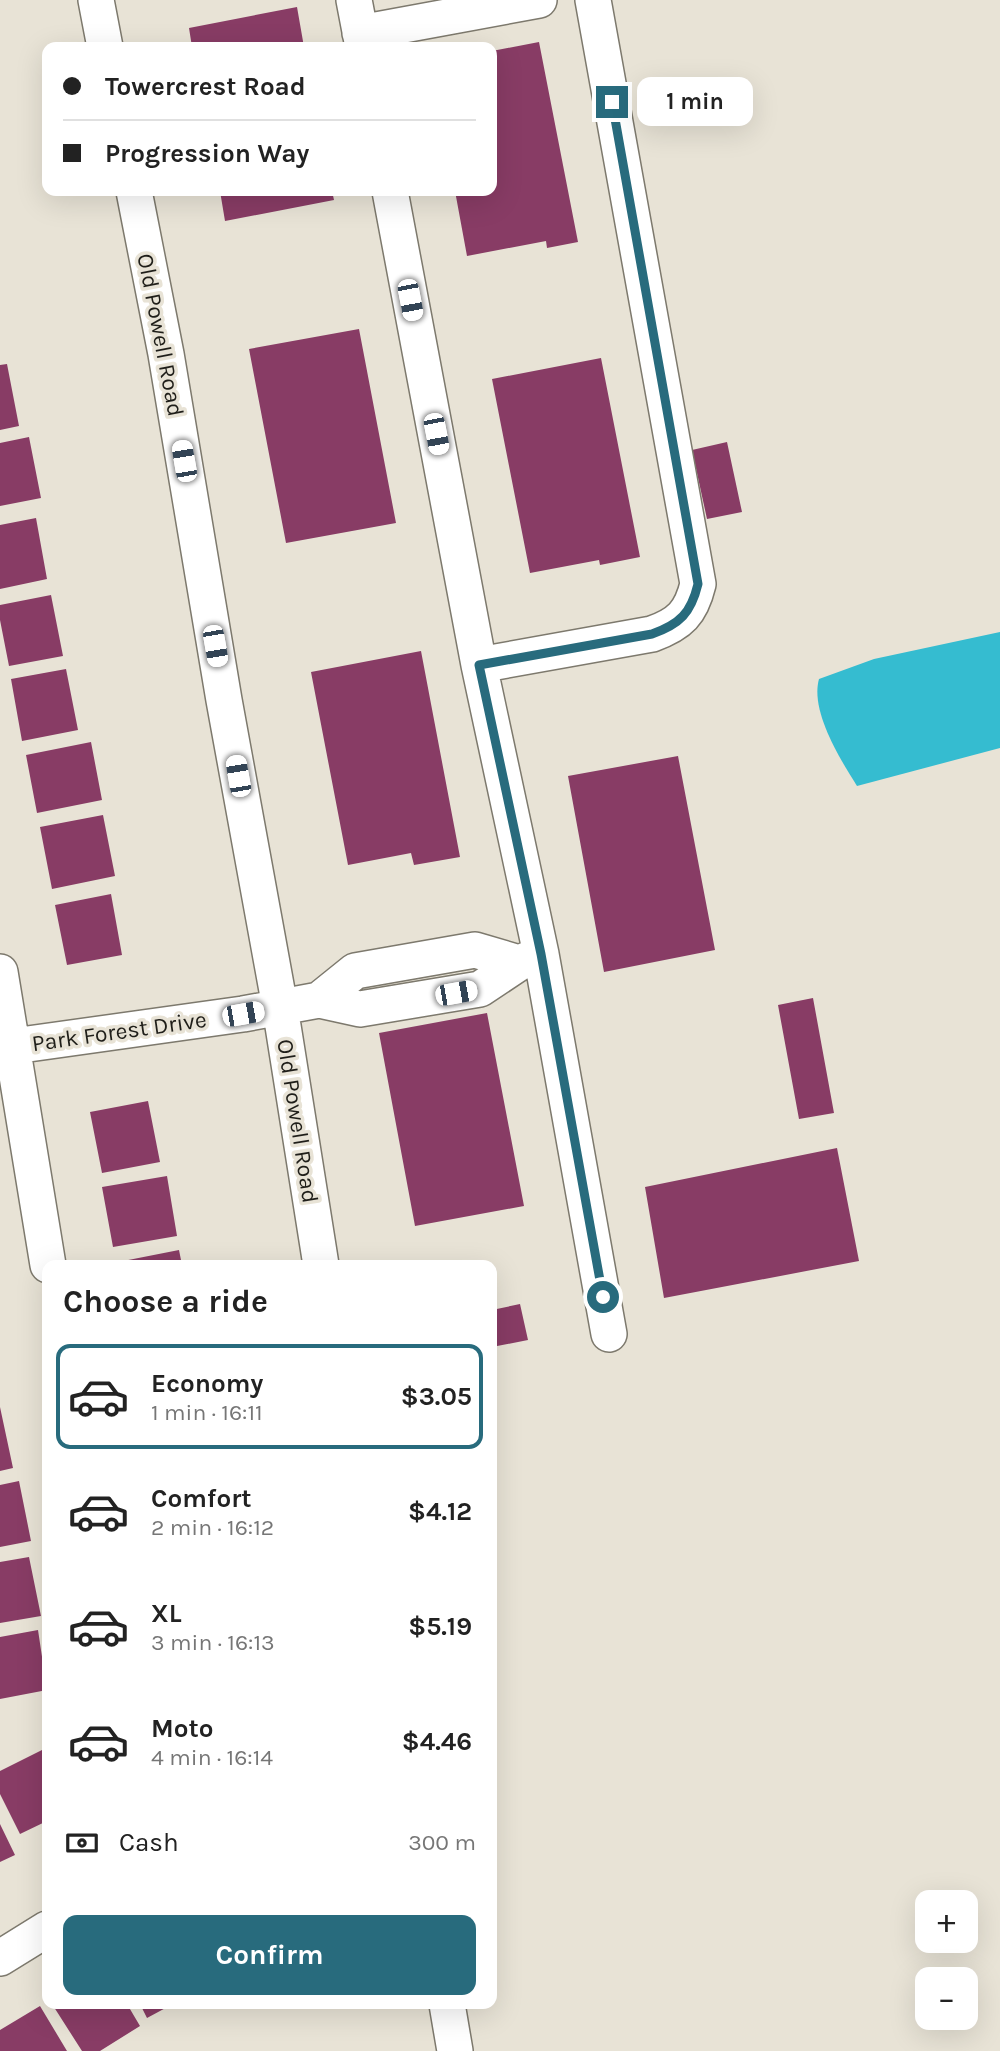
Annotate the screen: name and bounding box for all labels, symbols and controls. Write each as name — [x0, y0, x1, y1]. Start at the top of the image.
text: Towercrest Road — [105, 71, 306, 102]
callout: 1 min — [636, 78, 752, 126]
route end — [596, 86, 628, 118]
text: 1 min — [666, 88, 724, 115]
text: Progression Way — [105, 138, 309, 169]
street label: Old Powell Road — [131, 251, 190, 419]
car — [396, 277, 425, 323]
car — [422, 411, 451, 457]
car — [171, 438, 198, 484]
car — [202, 623, 229, 669]
car — [225, 753, 252, 799]
car — [434, 979, 479, 1007]
car — [221, 1000, 266, 1028]
street label: Park Forest Drive — [30, 1006, 208, 1057]
street label: Old Powell Road — [271, 1037, 324, 1205]
route start — [587, 1281, 619, 1313]
text: Choose a ride — [63, 1283, 268, 1320]
icon: car — [67, 1365, 130, 1428]
text: Economy — [151, 1368, 263, 1399]
text: $3.05 — [401, 1381, 472, 1412]
text: 1 min · 16:11 — [151, 1399, 263, 1426]
icon: car — [67, 1480, 130, 1543]
text: Comfort — [151, 1483, 252, 1514]
text: $4.12 — [408, 1496, 472, 1527]
text: 2 min · 16:12 — [151, 1514, 274, 1541]
icon: car — [67, 1595, 130, 1658]
text: XL — [151, 1598, 182, 1629]
text: $5.19 — [408, 1611, 472, 1642]
text: 3 min · 16:13 — [151, 1629, 275, 1656]
icon: car — [67, 1710, 130, 1773]
text: Moto — [151, 1713, 213, 1744]
text: $4.46 — [402, 1726, 472, 1757]
text: 4 min · 16:14 — [151, 1744, 273, 1771]
icon: cash — [63, 1824, 101, 1862]
text: Cash — [119, 1827, 179, 1858]
text: 300 m — [408, 1829, 476, 1856]
map controls — [915, 1890, 978, 2030]
button: + — [915, 1890, 978, 1953]
button: Confirm — [63, 1915, 476, 1995]
button: − — [915, 1967, 978, 2030]

